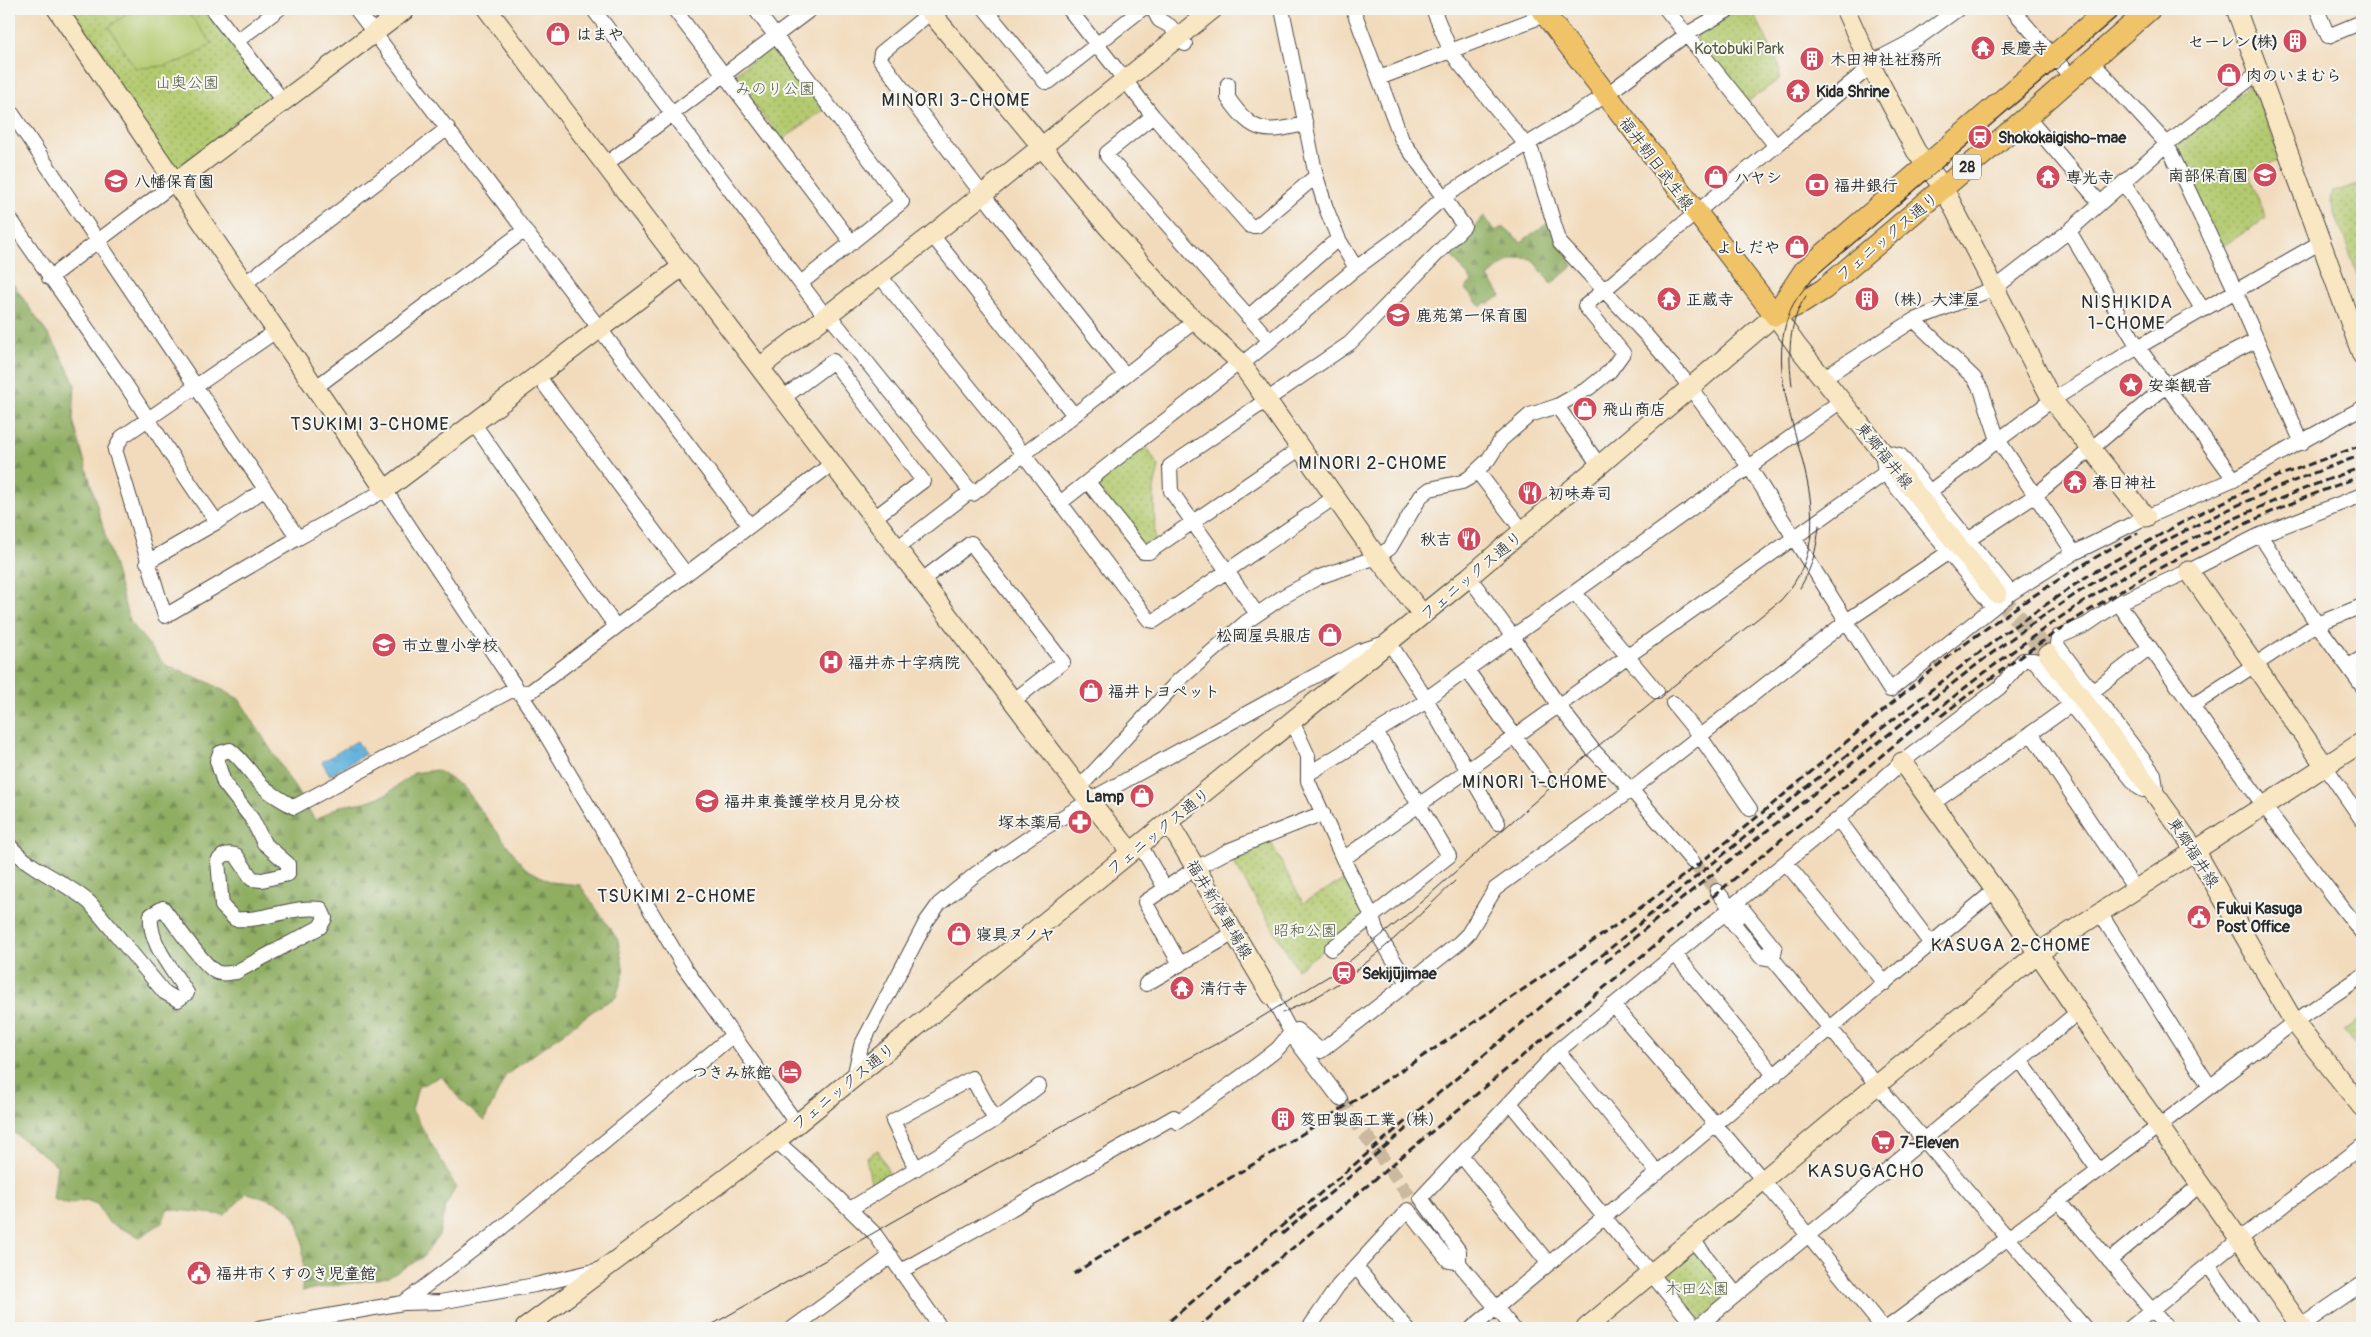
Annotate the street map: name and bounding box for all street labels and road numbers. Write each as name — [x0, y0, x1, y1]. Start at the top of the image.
street label: 福井朝日武生線 — [1615, 113, 1698, 214]
road number: 28 — [1953, 154, 1981, 180]
street label: フェニックス通り — [1832, 188, 1943, 285]
street label: 東郷福井線 — [1851, 418, 1917, 493]
street label: フェニックス通り — [1416, 527, 1527, 624]
street label: フェニックス通り — [1103, 784, 1215, 880]
street label: 東郷福井線 — [2163, 814, 2223, 892]
street label: 福井新停車場線 — [1182, 856, 1257, 963]
street label: フェニックス通り — [788, 1039, 900, 1135]

